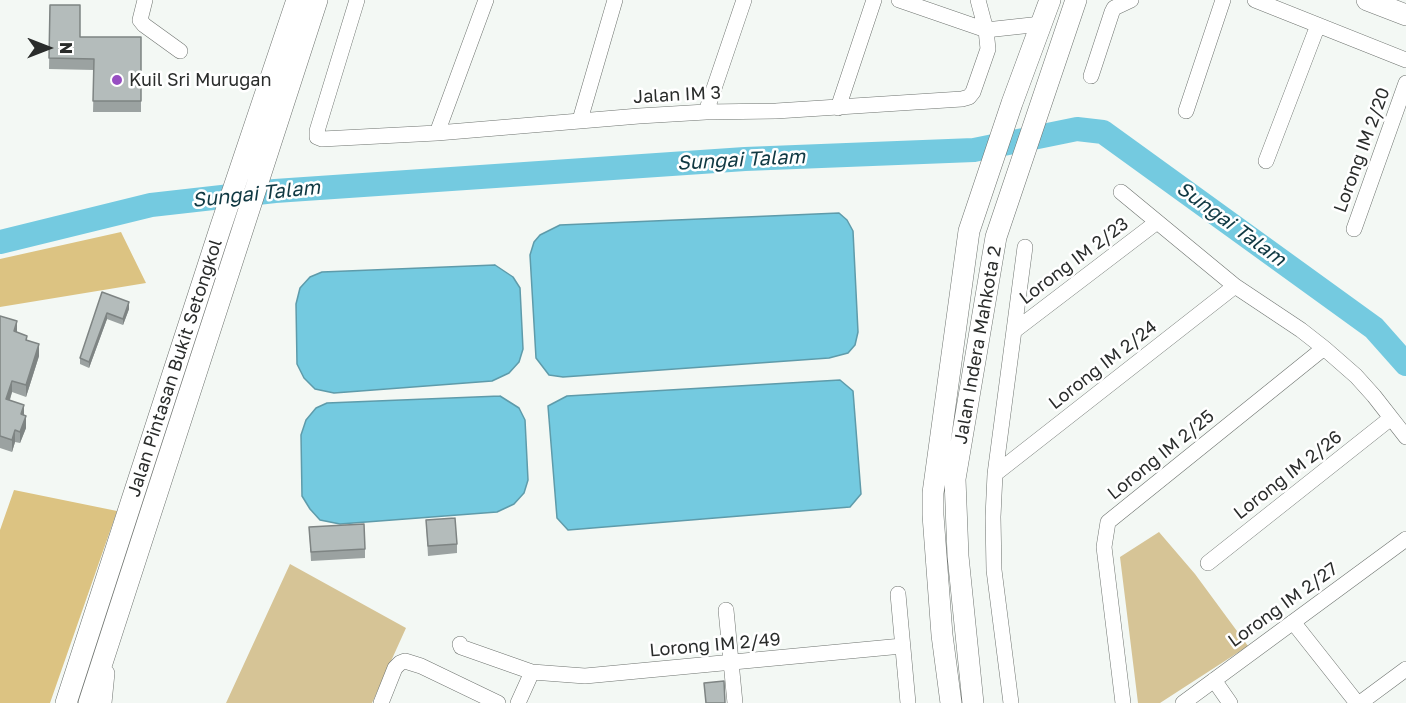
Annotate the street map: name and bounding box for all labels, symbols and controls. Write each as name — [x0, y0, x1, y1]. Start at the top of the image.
north arrow — [18, 18, 78, 78]
text: N — [56, 42, 76, 54]
place label: Kuil Sri Murugan — [129, 69, 271, 91]
marker: Kuil Sri Murugan — [110, 73, 124, 87]
street label: Jalan IM 3 — [633, 82, 721, 108]
street label: Lorong IM 2/20 — [1329, 85, 1395, 215]
water label: Sungai Talam — [676, 145, 806, 175]
water label: Sungai Talam — [191, 175, 321, 213]
water label: Sungai Talam — [1172, 177, 1290, 271]
street label: Lorong IM 2/23 — [1015, 213, 1133, 309]
street label: Jalan Pintasan Bukit Setongkol — [123, 236, 227, 500]
street label: Jalan Indera Mahkota 2 — [950, 244, 1006, 446]
street label: Lorong IM 2/24 — [1045, 316, 1161, 414]
street label: Lorong IM 2/25 — [1103, 405, 1219, 505]
street label: Lorong IM 2/26 — [1230, 426, 1346, 524]
street label: Lorong IM 2/27 — [1224, 558, 1342, 652]
street label: Lorong IM 2/49 — [648, 629, 782, 661]

